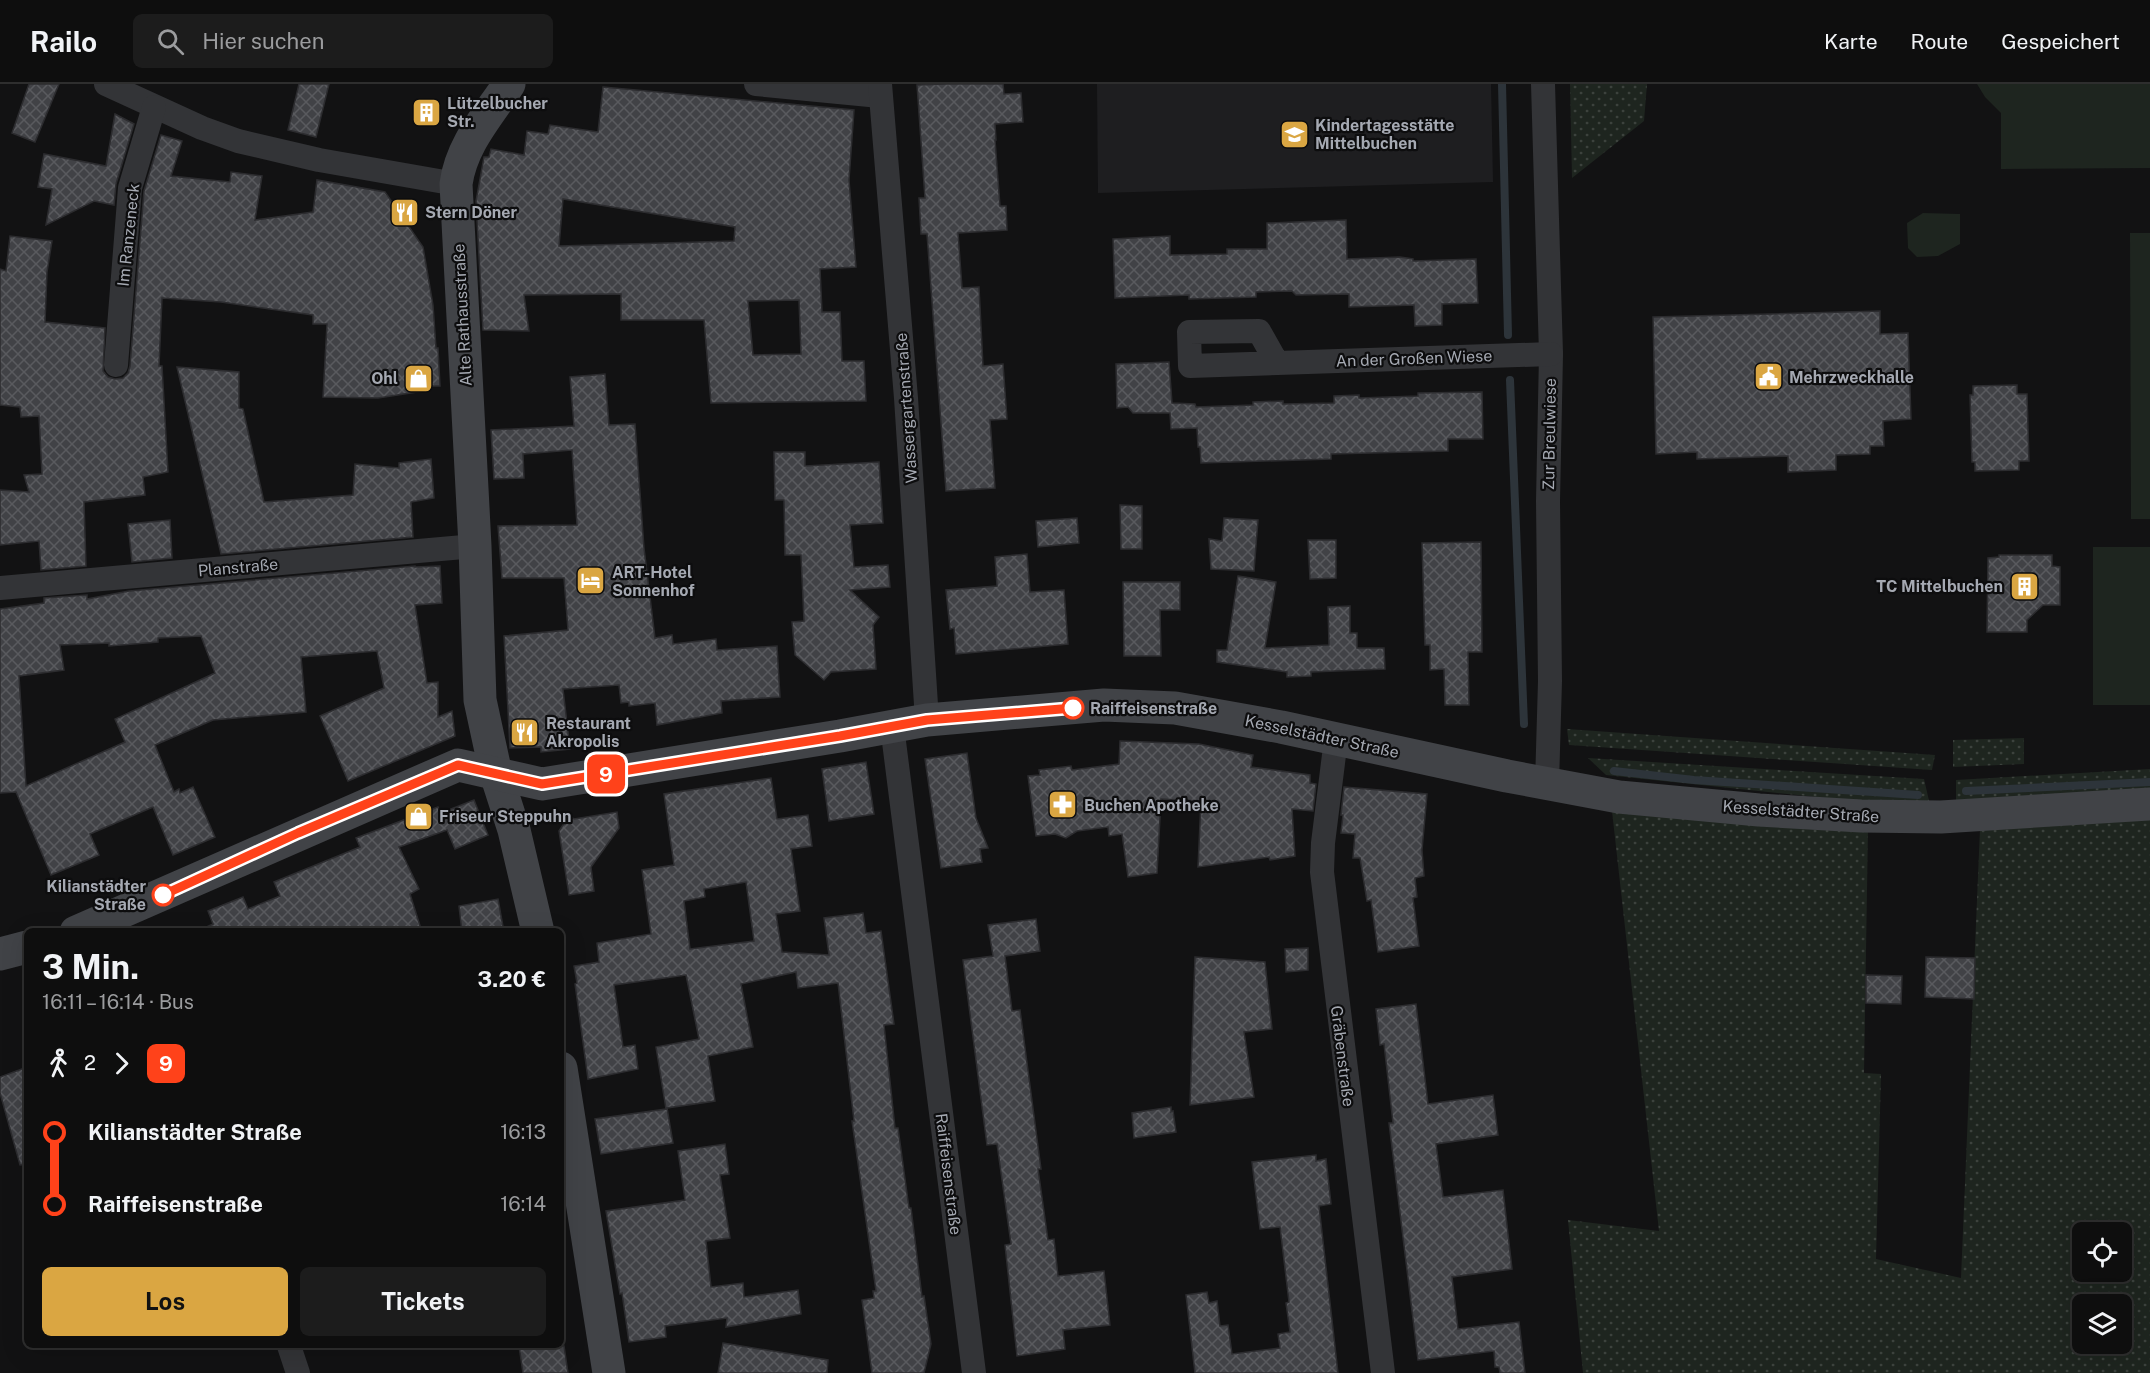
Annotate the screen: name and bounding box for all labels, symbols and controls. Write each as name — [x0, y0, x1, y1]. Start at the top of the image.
search box — [133, 14, 553, 68]
text: Railo — [30, 25, 97, 58]
icon: search — [154, 25, 187, 58]
text: Hier suchen — [202, 28, 324, 54]
text: Karte — [1824, 29, 1878, 54]
text: Route — [1911, 29, 1968, 54]
text: Gespeichert — [2001, 29, 2120, 54]
place label: Lützelbucher Str. — [447, 94, 548, 131]
building icon: Lützelbucher Str. — [410, 96, 442, 128]
place label: Kindertagesstätte Mittelbuchen — [1315, 116, 1454, 153]
school or university icon: Kindertagesstätte Mittelbuchen — [1278, 118, 1310, 150]
street label: Im Ranzeneck — [114, 183, 143, 288]
restaurant icon: Stern Döner — [388, 196, 420, 228]
place label: Stern Döner — [425, 203, 518, 222]
street label: Alte Rathausstraße — [449, 243, 476, 387]
street label: Wassergartenstraße — [892, 332, 921, 484]
street label: An der Großen Wiese — [1335, 346, 1493, 371]
public building icon: Mehrzweckhalle — [1752, 361, 1784, 393]
shop icon: Ohl — [403, 362, 435, 394]
place label: Mehrzweckhalle — [1789, 368, 1914, 387]
place label: Ohl — [371, 369, 398, 388]
street label: Zur Breulwiese — [1539, 378, 1560, 490]
street label: Planstraße — [197, 555, 279, 580]
place label: ART-Hotel Sonnenhof — [612, 563, 695, 600]
hotel icon: ART-Hotel Sonnenhof — [575, 565, 607, 597]
building icon: TC Mittelbuchen — [2008, 570, 2040, 602]
place label: TC Mittelbuchen — [1876, 577, 2003, 596]
marker: Raiffeisenstraße — [1062, 697, 1084, 719]
place label: Raiffeisenstraße — [1090, 699, 1217, 718]
street label: Kesselstädter Straße — [1243, 711, 1401, 762]
place label: Restaurant Akropolis — [546, 714, 631, 751]
restaurant icon: Restaurant Akropolis — [509, 716, 541, 748]
line badge: 9 — [586, 754, 626, 794]
text: 9 — [599, 762, 613, 787]
pharmacy icon: Buchen Apotheke — [1047, 789, 1079, 821]
place label: Buchen Apotheke — [1084, 796, 1219, 815]
street label: Kesselstädter Straße — [1722, 797, 1880, 826]
shop icon: Friseur Steppuhn — [402, 800, 434, 832]
place label: Friseur Steppuhn — [439, 807, 571, 826]
place label: Kilianstädter Straße — [46, 877, 146, 914]
marker: Kilianstädter Straße — [152, 884, 174, 906]
text: 3 Min. — [42, 948, 139, 986]
text: 3.20 € — [478, 966, 546, 992]
text: 16:11 – 16:14 · Bus — [42, 990, 194, 1014]
street label: Gräbenstraße — [1327, 1004, 1358, 1108]
icon: walk — [42, 1047, 75, 1080]
icon: forward — [105, 1047, 138, 1080]
text: 2 — [84, 1051, 96, 1075]
text: 9 — [159, 1051, 173, 1076]
street label: Raiffeisenstraße — [932, 1112, 965, 1236]
text: Kilianstädter Straße — [88, 1119, 302, 1145]
text: 16:13 — [500, 1120, 546, 1144]
text: Raiffeisenstraße — [88, 1191, 263, 1217]
text: 16:14 — [500, 1192, 546, 1216]
map controls — [2072, 1222, 2132, 1354]
button: locate — [2072, 1222, 2132, 1282]
button: Los — [42, 1267, 288, 1336]
button: Tickets — [300, 1267, 546, 1336]
button: layers — [2072, 1294, 2132, 1354]

